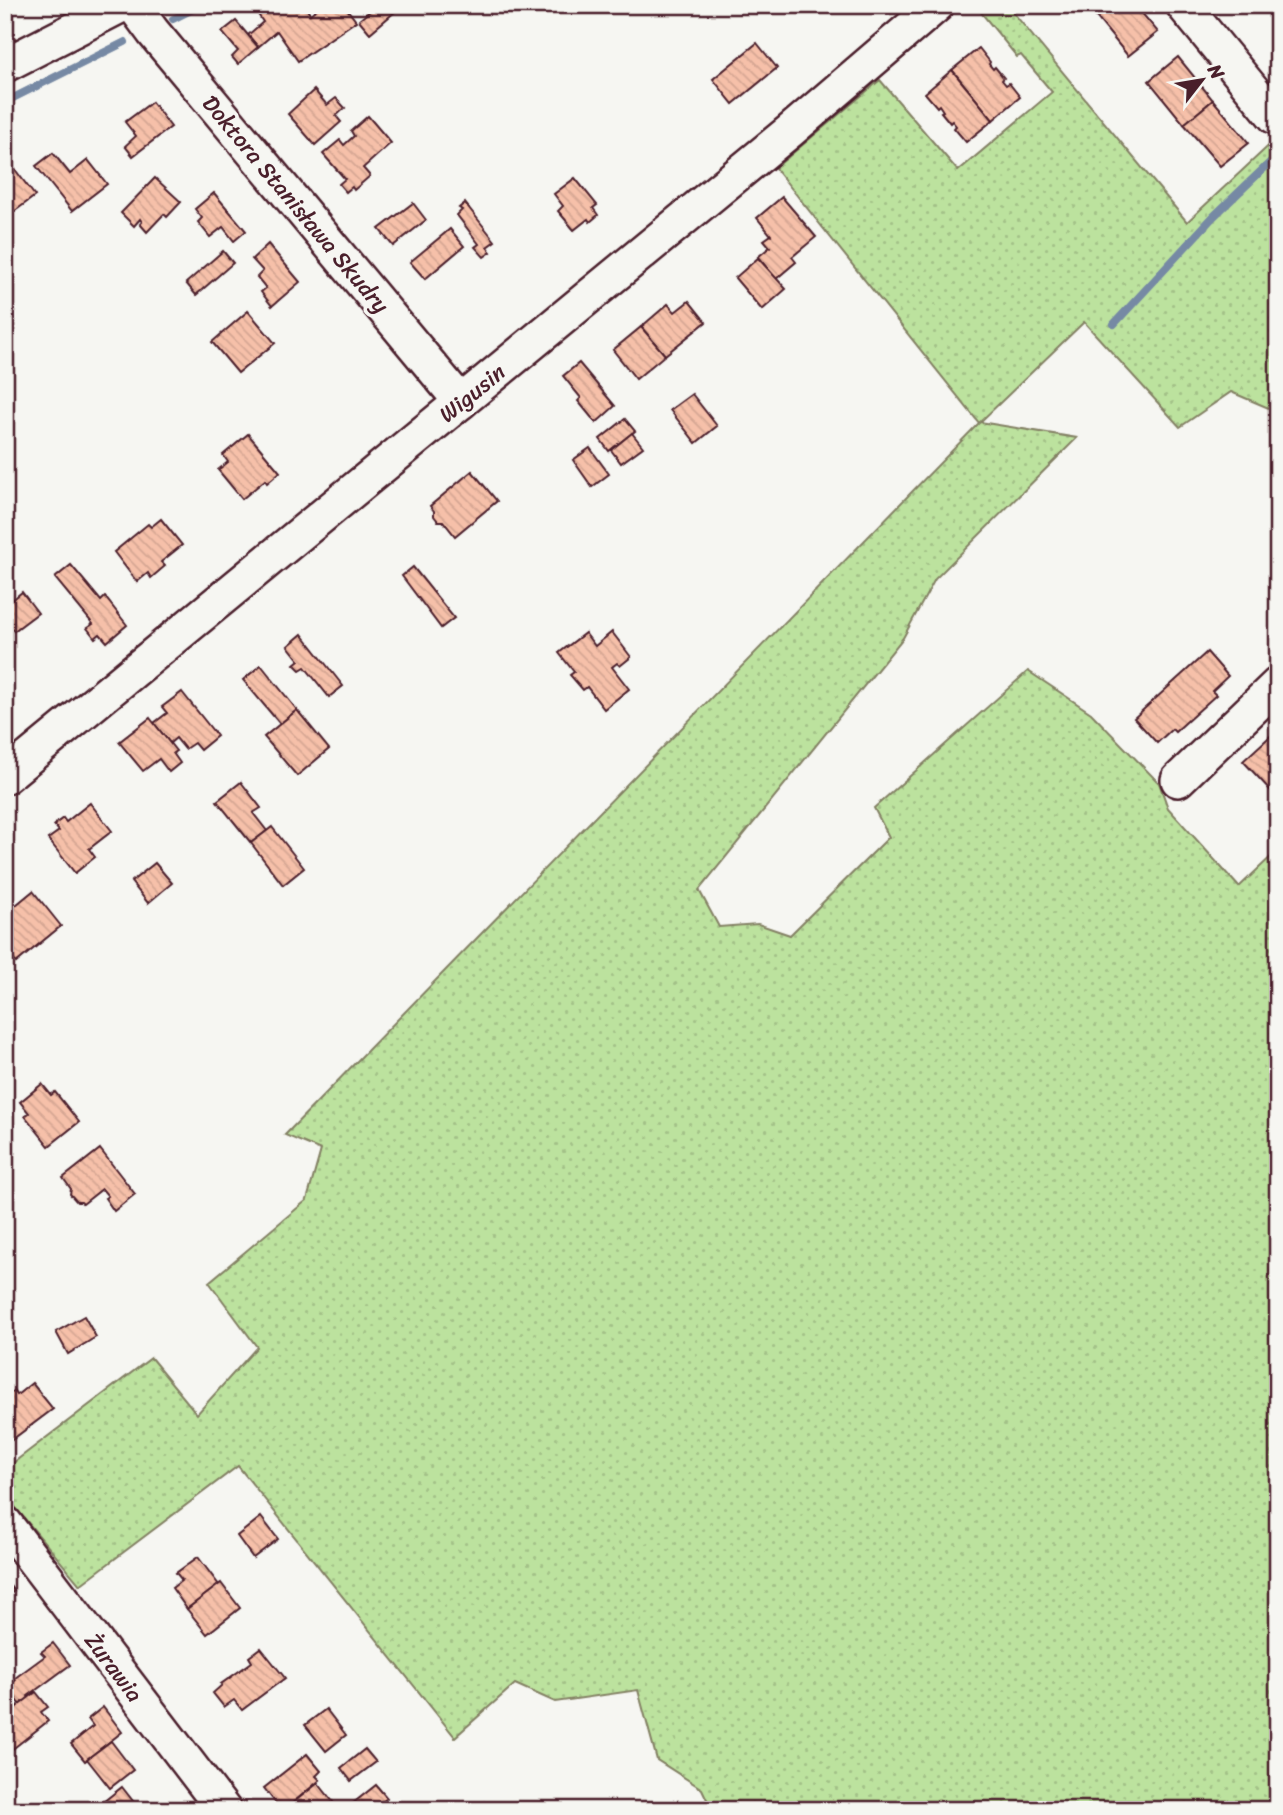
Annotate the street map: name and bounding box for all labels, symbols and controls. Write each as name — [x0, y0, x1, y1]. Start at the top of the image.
north arrow — [1168, 46, 1238, 116]
text: N — [1198, 57, 1234, 86]
street label: Doktora Stanisława Skudry — [191, 86, 400, 323]
street label: Wigusin — [429, 353, 516, 434]
street label: Żurawia — [73, 1623, 154, 1711]

